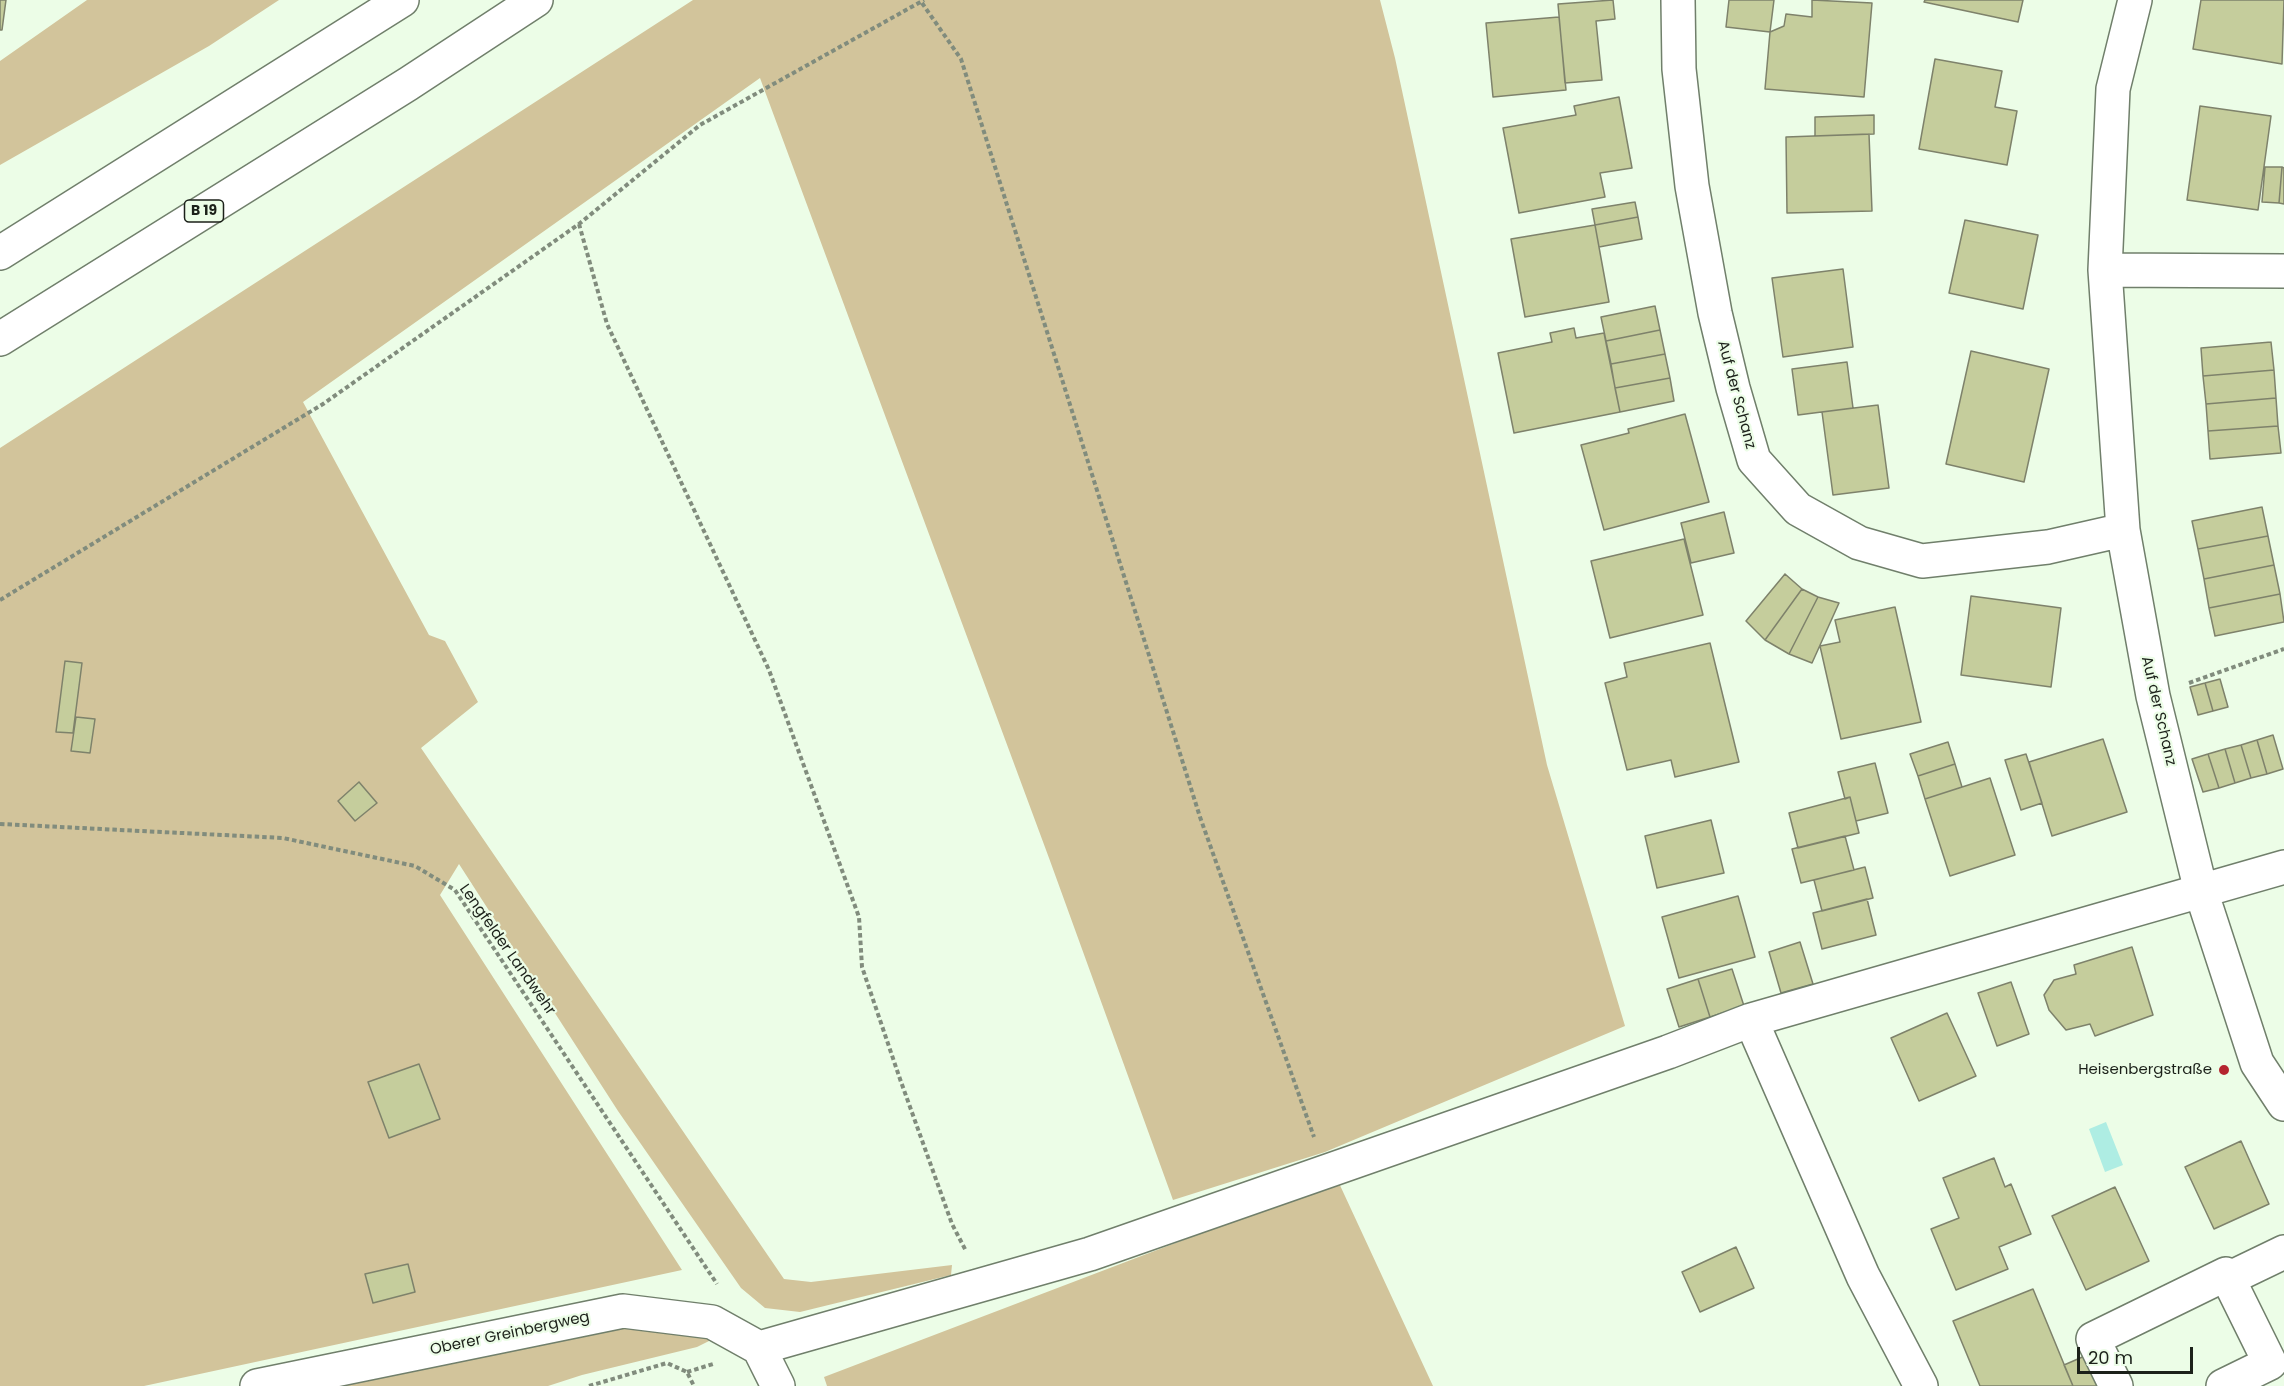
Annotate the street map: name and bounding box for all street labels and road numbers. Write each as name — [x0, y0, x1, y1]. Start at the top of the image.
road number: B 19 — [184, 200, 224, 222]
street label: Auf der Schanz — [1713, 339, 1759, 451]
street label: Auf der Schanz — [2137, 655, 2179, 767]
street label: Lengfelder Landwehr — [455, 881, 559, 1019]
street label: Oberer Greinbergweg — [429, 1308, 591, 1360]

